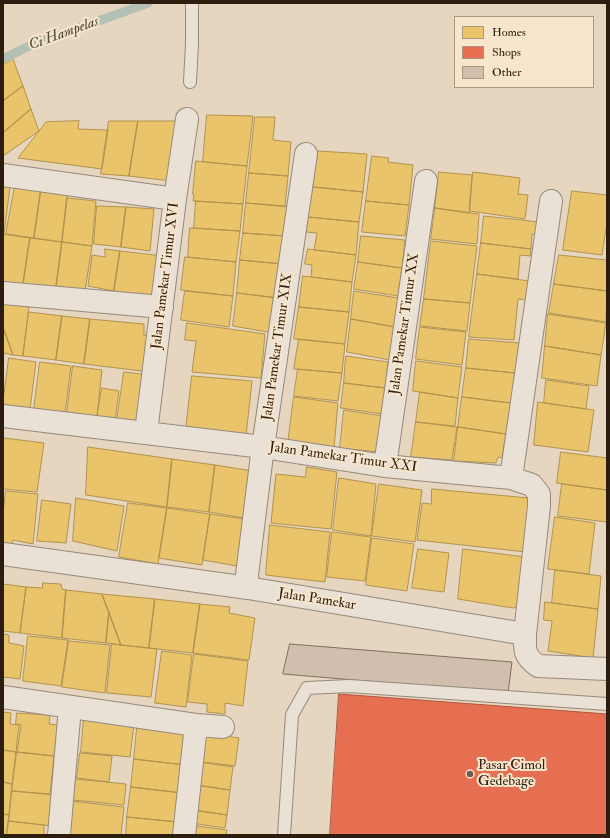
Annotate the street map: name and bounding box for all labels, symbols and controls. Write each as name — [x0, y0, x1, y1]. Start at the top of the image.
water label: Ci Hampelas — [27, 13, 101, 55]
legend — [454, 16, 594, 88]
text: Homes — [492, 25, 526, 40]
text: Shops — [492, 45, 521, 60]
text: Other — [492, 65, 521, 80]
street label: Jalan Pamekar Timur XVI — [149, 202, 183, 350]
street label: Jalan Pamekar Timur XX — [387, 252, 423, 396]
street label: Jalan Pamekar Timur XIX — [259, 272, 297, 422]
street label: Jalan Pamekar Timur XXI — [268, 439, 418, 477]
street label: Jalan Pamekar — [277, 586, 357, 614]
place label: Pasar Cimol Gedebage — [478, 758, 545, 790]
marker: Pasar Cimol Gedebage — [465, 769, 475, 779]

